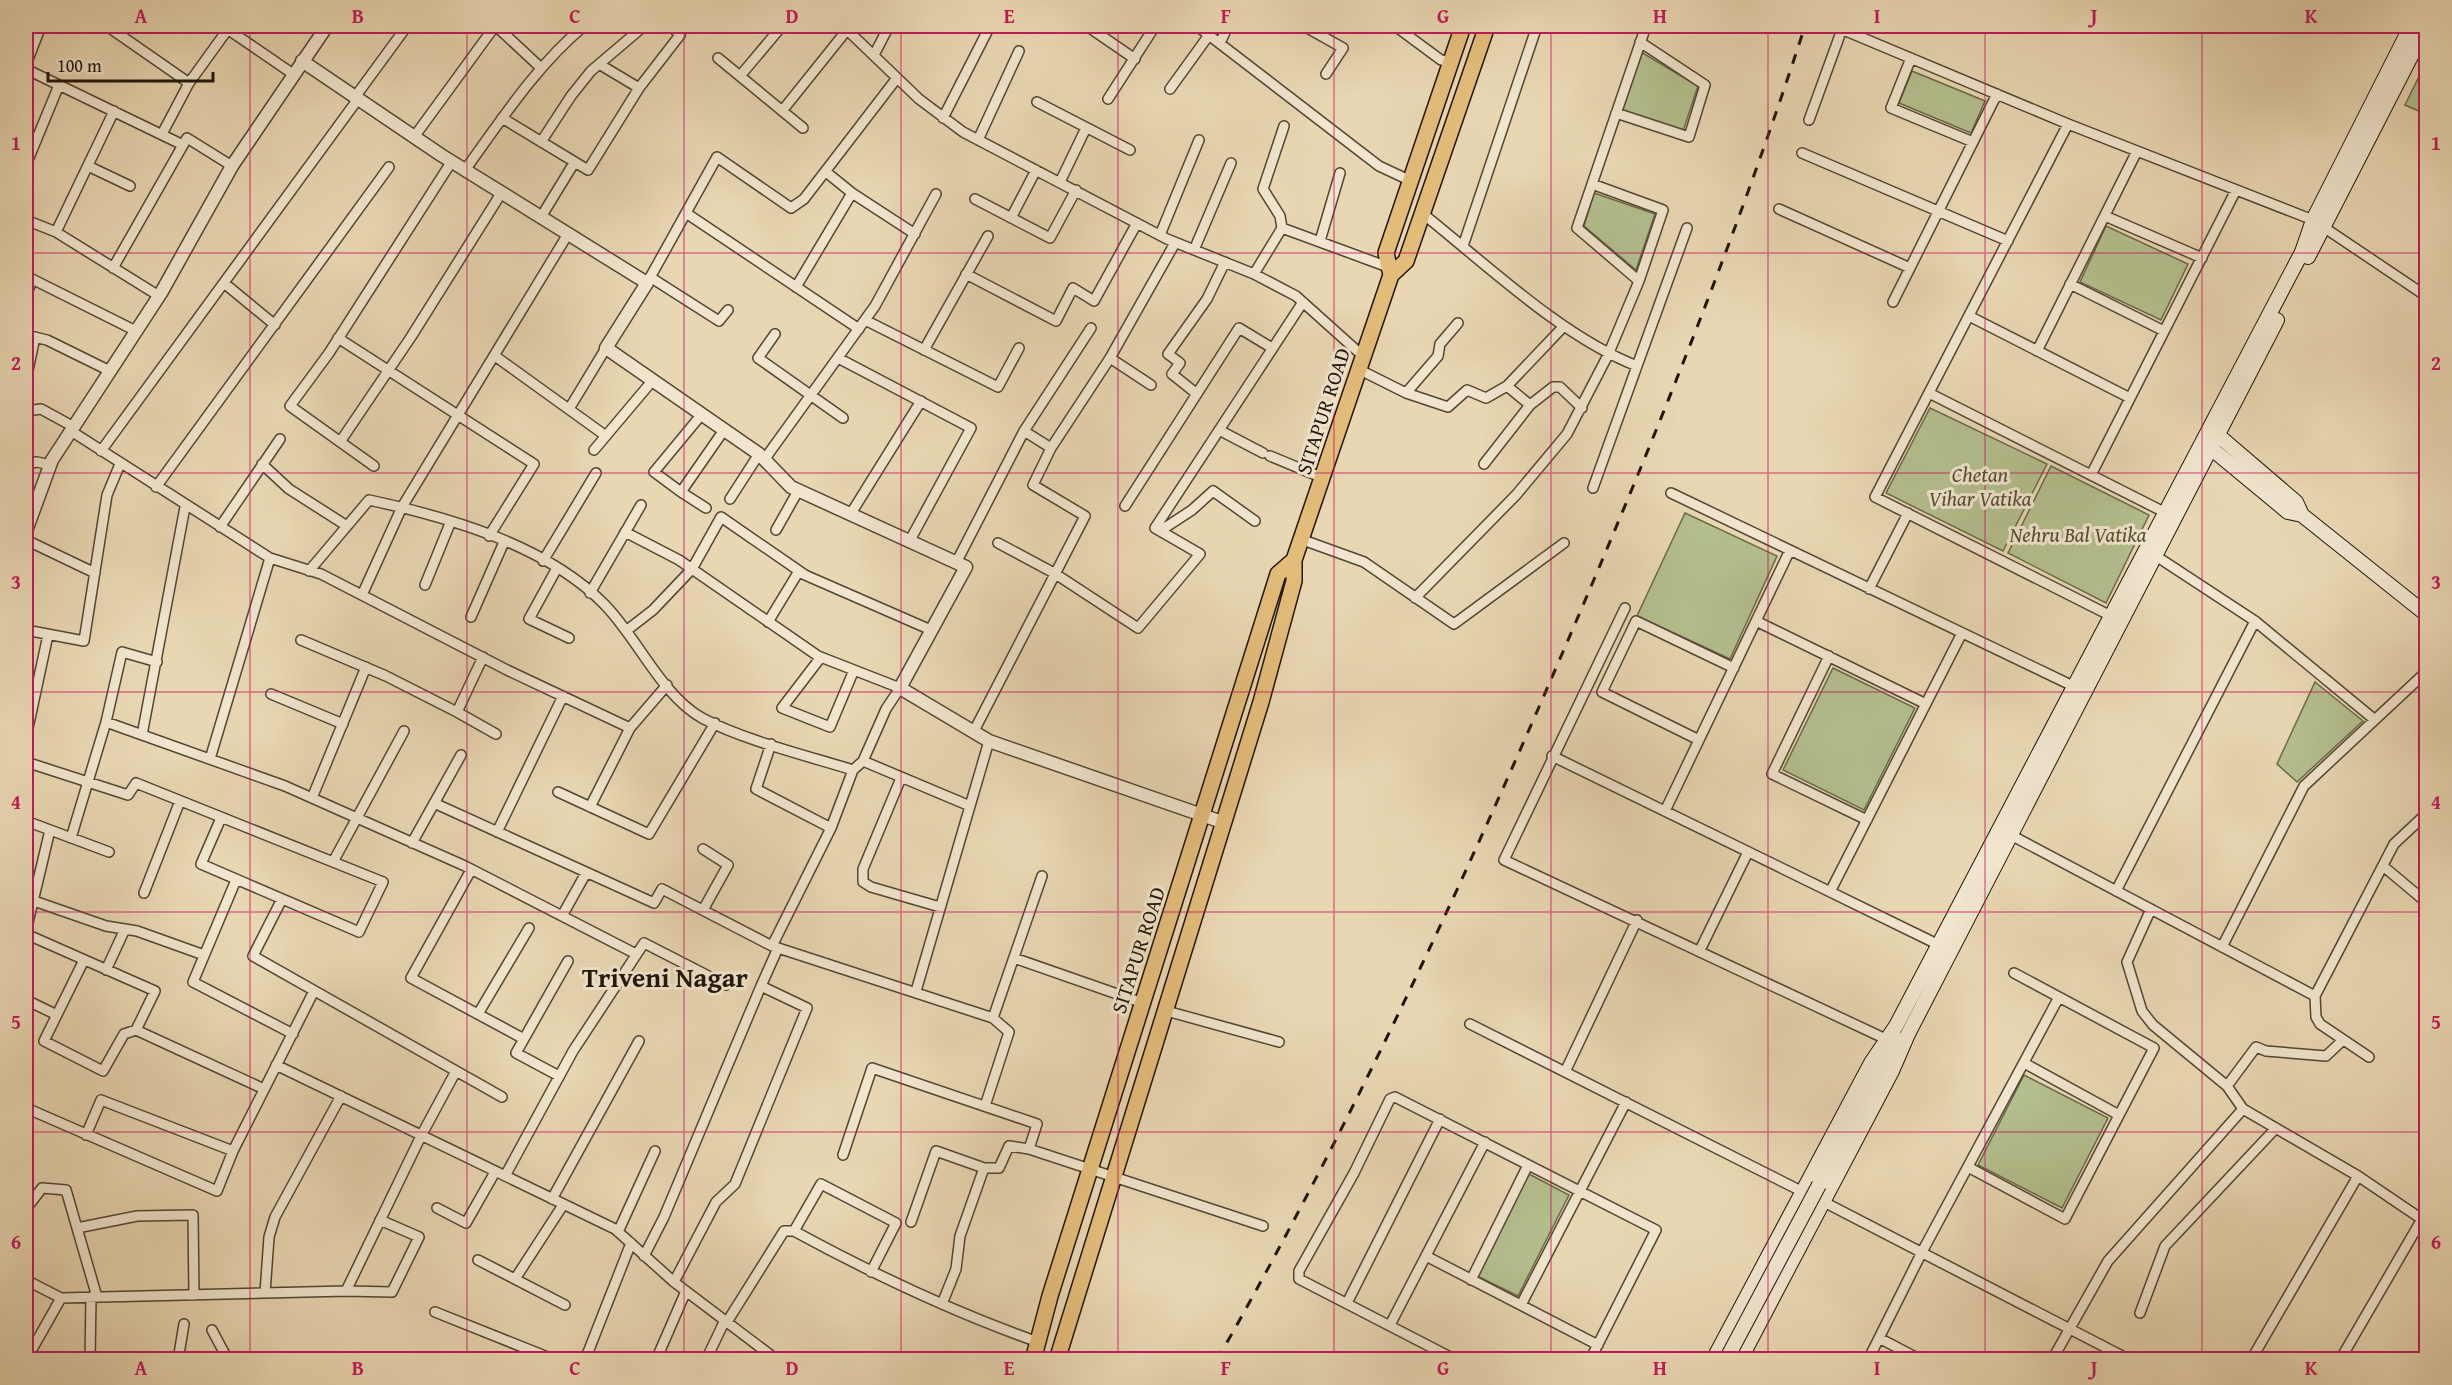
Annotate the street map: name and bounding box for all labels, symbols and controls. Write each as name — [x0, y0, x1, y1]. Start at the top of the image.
text: A — [135, 1, 148, 30]
text: B — [352, 1, 364, 30]
text: C — [569, 1, 581, 30]
text: D — [785, 1, 799, 30]
text: E — [1004, 1, 1015, 30]
text: F — [1221, 1, 1231, 30]
text: G — [1437, 1, 1449, 30]
text: H — [1653, 1, 1667, 30]
text: I — [1874, 1, 1880, 30]
text: J — [2088, 1, 2098, 30]
text: K — [2305, 1, 2318, 30]
scale bar — [48, 45, 213, 83]
text: 100 m — [57, 52, 102, 79]
text: 1 — [11, 128, 21, 157]
text: 1 — [2431, 128, 2441, 157]
street label: SITAPUR ROAD — [1288, 344, 1358, 478]
text: 2 — [11, 348, 21, 377]
text: 2 — [2431, 348, 2441, 377]
park label: Chetan Vihar Vatika — [1929, 459, 2032, 514]
park label: Nehru Bal Vatika — [2009, 519, 2147, 550]
text: 3 — [11, 567, 21, 596]
text: 3 — [2431, 567, 2441, 596]
text: 4 — [11, 787, 21, 816]
text: 4 — [2431, 787, 2441, 816]
street label: SITAPUR ROAD — [1103, 883, 1173, 1017]
district label: Triveni Nagar — [582, 957, 748, 997]
text: 5 — [11, 1007, 21, 1036]
text: 5 — [2431, 1007, 2441, 1036]
text: 6 — [11, 1227, 21, 1256]
text: 6 — [2431, 1227, 2441, 1256]
text: A — [135, 1353, 148, 1382]
text: B — [352, 1353, 364, 1382]
text: C — [569, 1353, 581, 1382]
text: D — [785, 1353, 799, 1382]
text: E — [1004, 1353, 1015, 1382]
text: F — [1221, 1353, 1231, 1382]
text: G — [1437, 1353, 1449, 1382]
text: H — [1653, 1353, 1667, 1382]
text: I — [1874, 1353, 1880, 1382]
text: J — [2088, 1353, 2098, 1382]
text: K — [2305, 1353, 2318, 1382]

